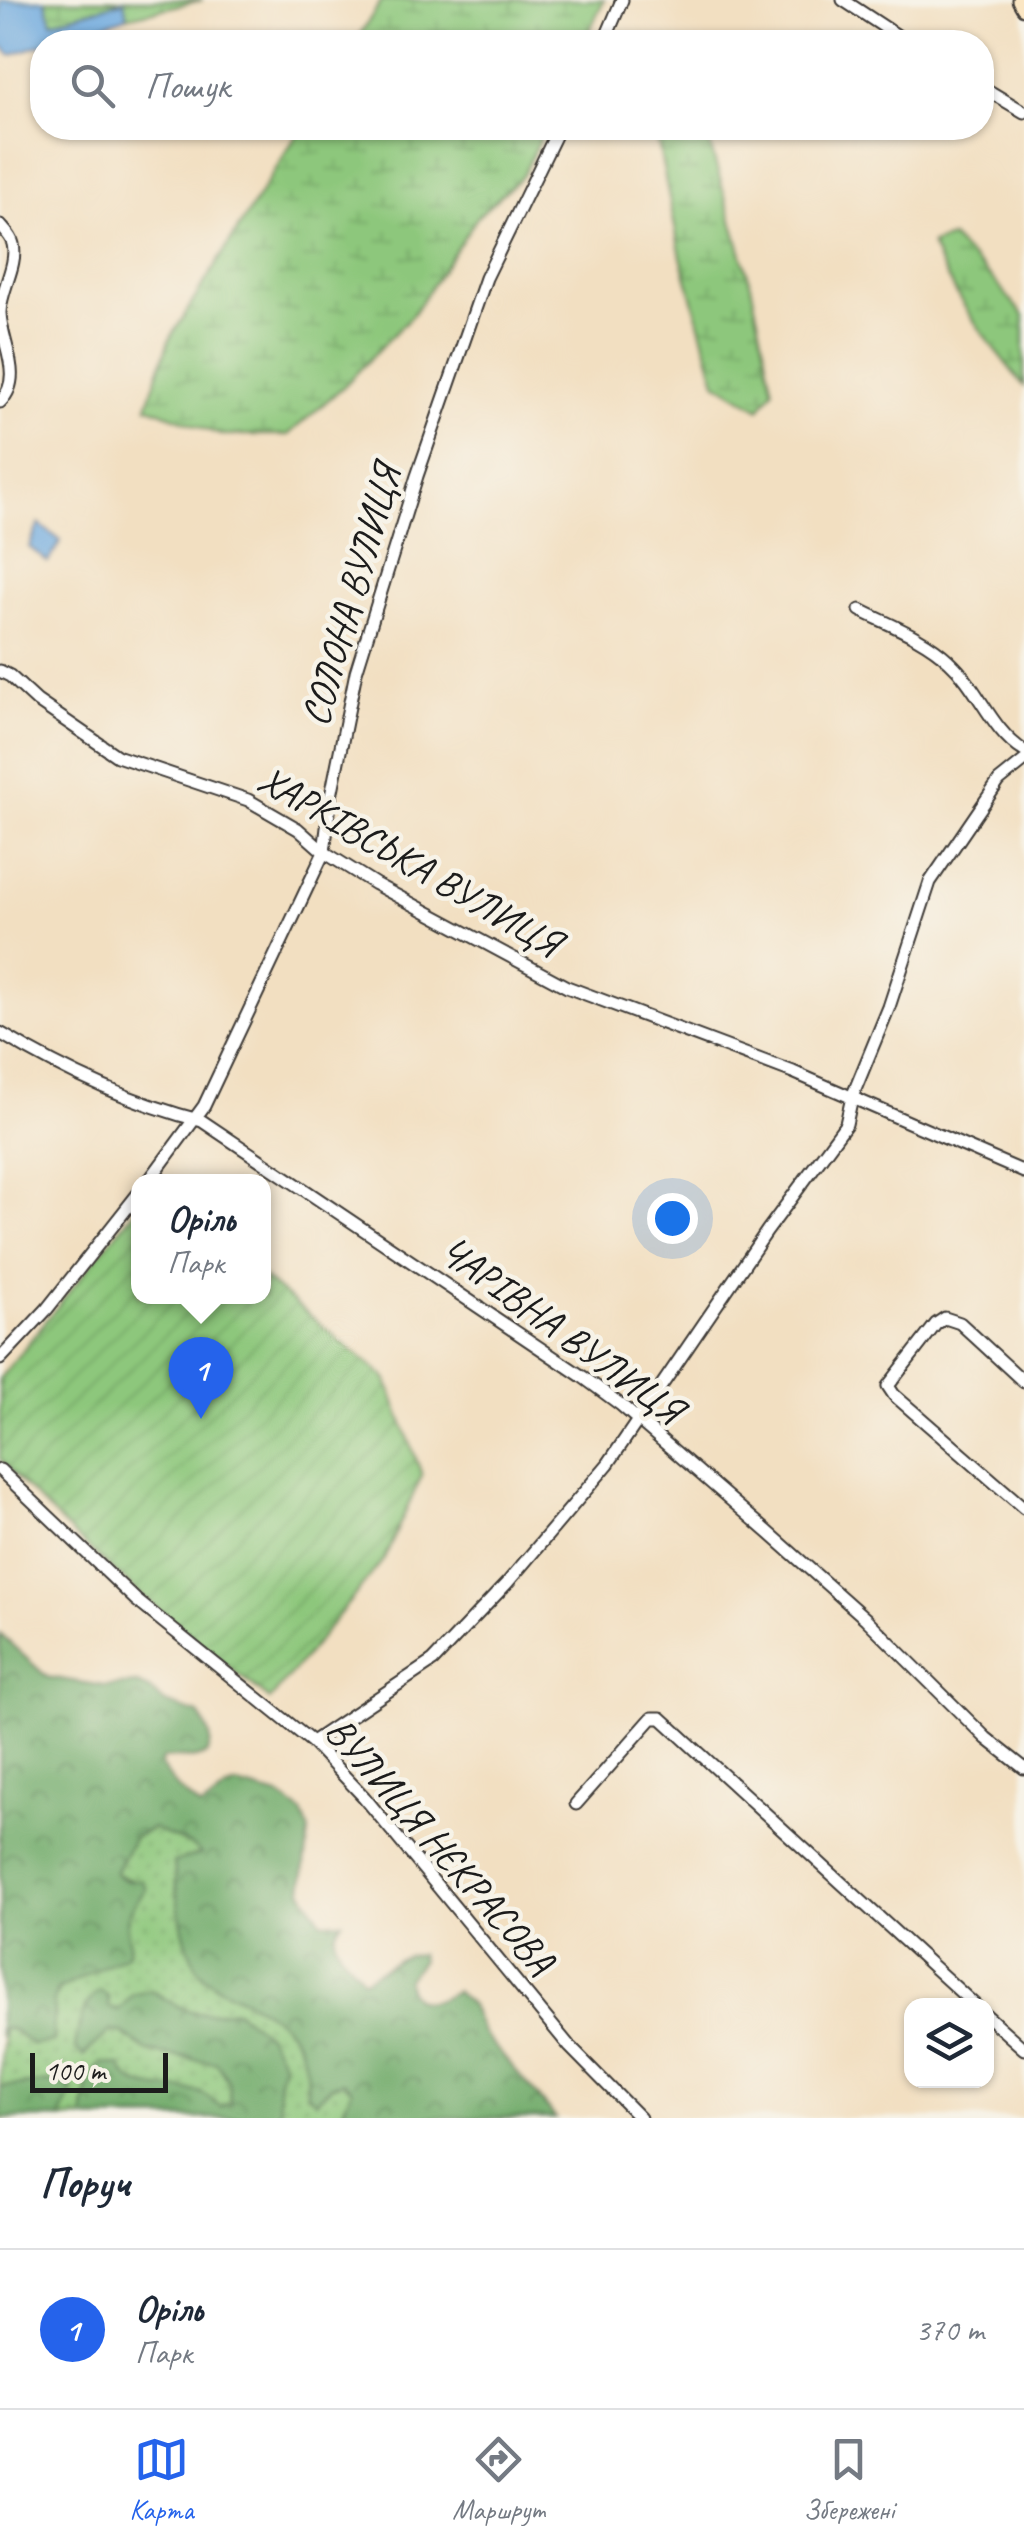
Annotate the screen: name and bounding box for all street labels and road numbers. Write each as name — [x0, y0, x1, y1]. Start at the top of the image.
street label: СОЛОНА ВУЛИЦЯ — [290, 454, 414, 731]
street label: ХАРКІВСЬКА ВУЛИЦЯ — [250, 754, 575, 971]
street label: ЧАРІВНА ВУЛИЦЯ — [430, 1225, 697, 1438]
street label: ВУЛИЦЯ НЄКРАСОВА — [315, 1707, 566, 1985]

